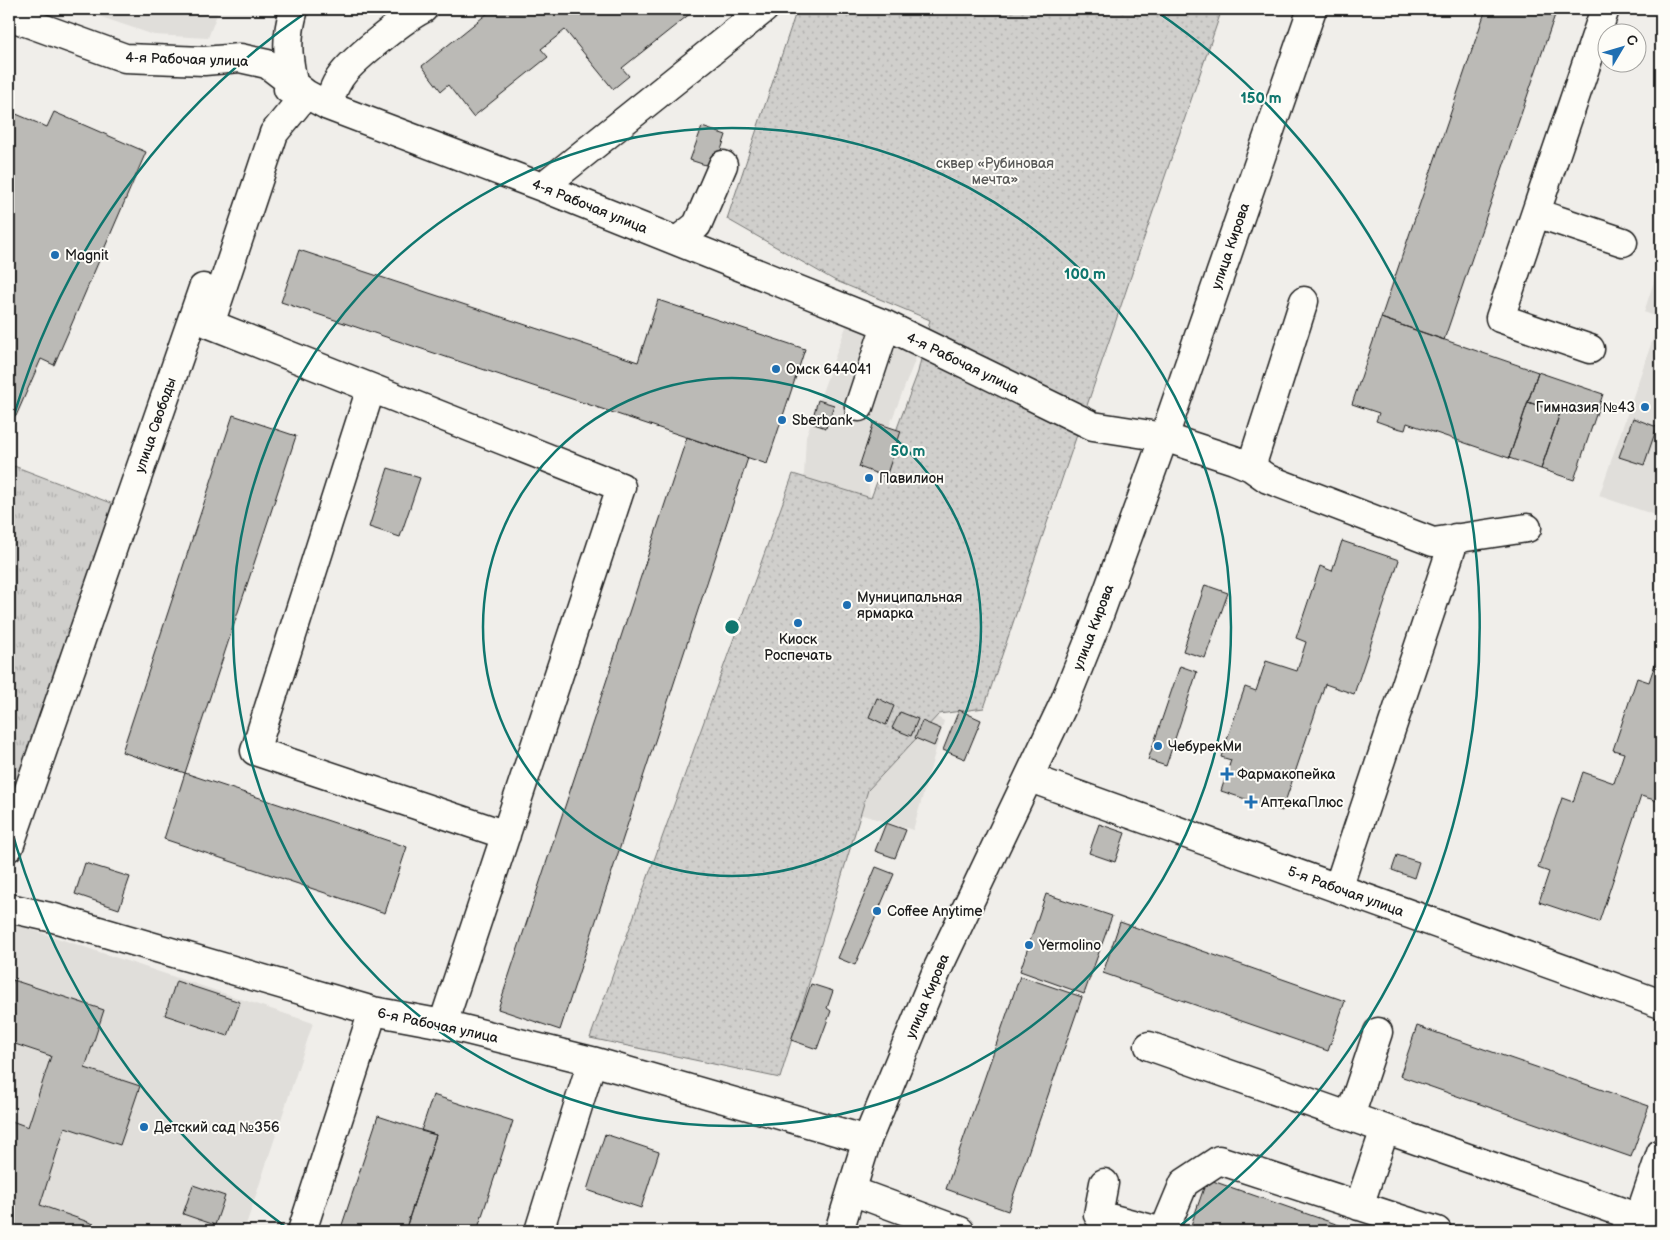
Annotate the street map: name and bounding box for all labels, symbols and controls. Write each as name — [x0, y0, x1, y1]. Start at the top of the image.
north arrow — [1598, 22, 1648, 72]
text: С — [1622, 31, 1642, 50]
street label: 4-я Рабочая улица — [125, 49, 250, 70]
text: 150 m — [1240, 89, 1282, 108]
park label: сквер «Рубиновая мечта» — [936, 155, 1054, 188]
street label: 4-я Рабочая улица — [530, 176, 651, 238]
street label: улица Кирова — [1208, 200, 1253, 292]
place label: Magnit — [65, 247, 109, 264]
marker: Magnit — [49, 249, 61, 261]
text: 100 m — [1064, 265, 1106, 284]
street label: 4-я Рабочая улица — [904, 329, 1022, 398]
place label: Омск 644041 — [786, 361, 871, 378]
marker: Омск 644041 — [770, 363, 782, 375]
street label: улица Свободы — [131, 375, 180, 475]
place label: Гимназия №43 — [1536, 399, 1635, 416]
marker: Гимназия №43 — [1639, 401, 1651, 413]
place label: Sberbank — [792, 412, 852, 429]
marker: Sberbank — [776, 414, 788, 426]
text: 50 m — [891, 442, 926, 461]
place label: Павилион — [879, 470, 944, 487]
marker: Павилион — [863, 472, 875, 484]
street label: улица Кирова — [1069, 581, 1118, 672]
place label: Муниципальная ярмарка — [857, 589, 962, 622]
marker: Муниципальная ярмарка — [841, 599, 853, 611]
marker: Киоск Роспечать — [792, 617, 804, 629]
centre of rings — [723, 618, 741, 636]
place label: Киоск Роспечать — [764, 631, 832, 664]
place label: ЧебурекМи — [1168, 738, 1242, 755]
marker: ЧебурекМи — [1152, 740, 1164, 752]
place label: Фармакопейка — [1237, 766, 1336, 783]
marker: Фармакопейка — [1221, 768, 1233, 780]
place label: АптекаПлюс — [1260, 794, 1343, 811]
marker: АптекаПлюс — [1245, 796, 1257, 808]
street label: 5-я Рабочая улица — [1285, 863, 1407, 921]
place label: Coffee Anytime — [887, 903, 983, 920]
marker: Coffee Anytime — [871, 905, 883, 917]
place label: Yermolino — [1038, 937, 1101, 954]
marker: Yermolino — [1023, 939, 1035, 951]
street label: улица Кирова — [902, 951, 953, 1041]
street label: 6-я Рабочая улица — [376, 1004, 501, 1047]
place label: Детский сад №356 — [154, 1119, 280, 1136]
marker: Детский сад №356 — [138, 1121, 150, 1133]

